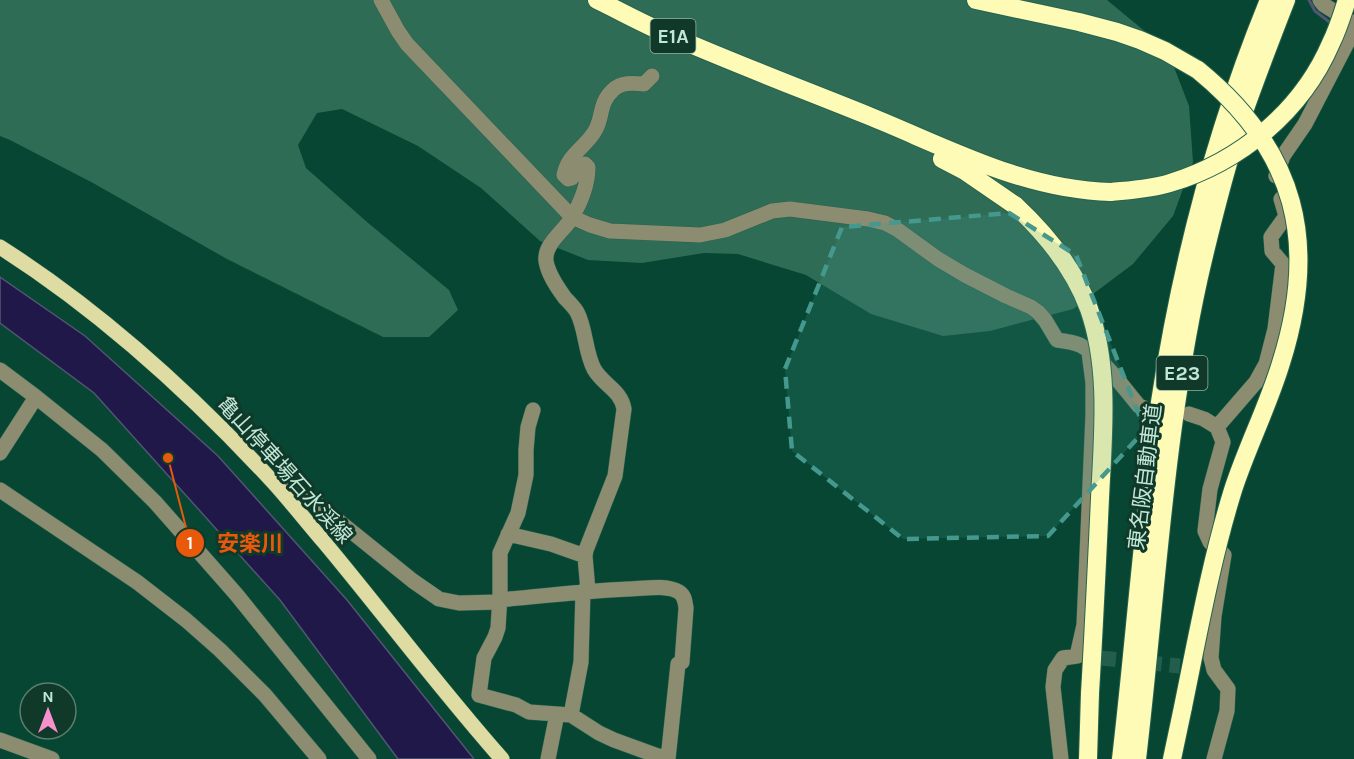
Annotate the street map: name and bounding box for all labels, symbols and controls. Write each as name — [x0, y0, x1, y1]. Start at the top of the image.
road number: E1A — [650, 19, 696, 53]
road number: E23 — [1156, 356, 1208, 390]
street label: 亀山停車場石水渓線 — [213, 392, 357, 548]
street label: 東名阪自動車道 — [1124, 403, 1166, 551]
callout: 安楽川 — [175, 523, 295, 563]
text: 安楽川 — [217, 531, 283, 557]
text: 1 — [187, 532, 193, 554]
north arrow — [18, 681, 78, 741]
text: N — [42, 687, 54, 706]

